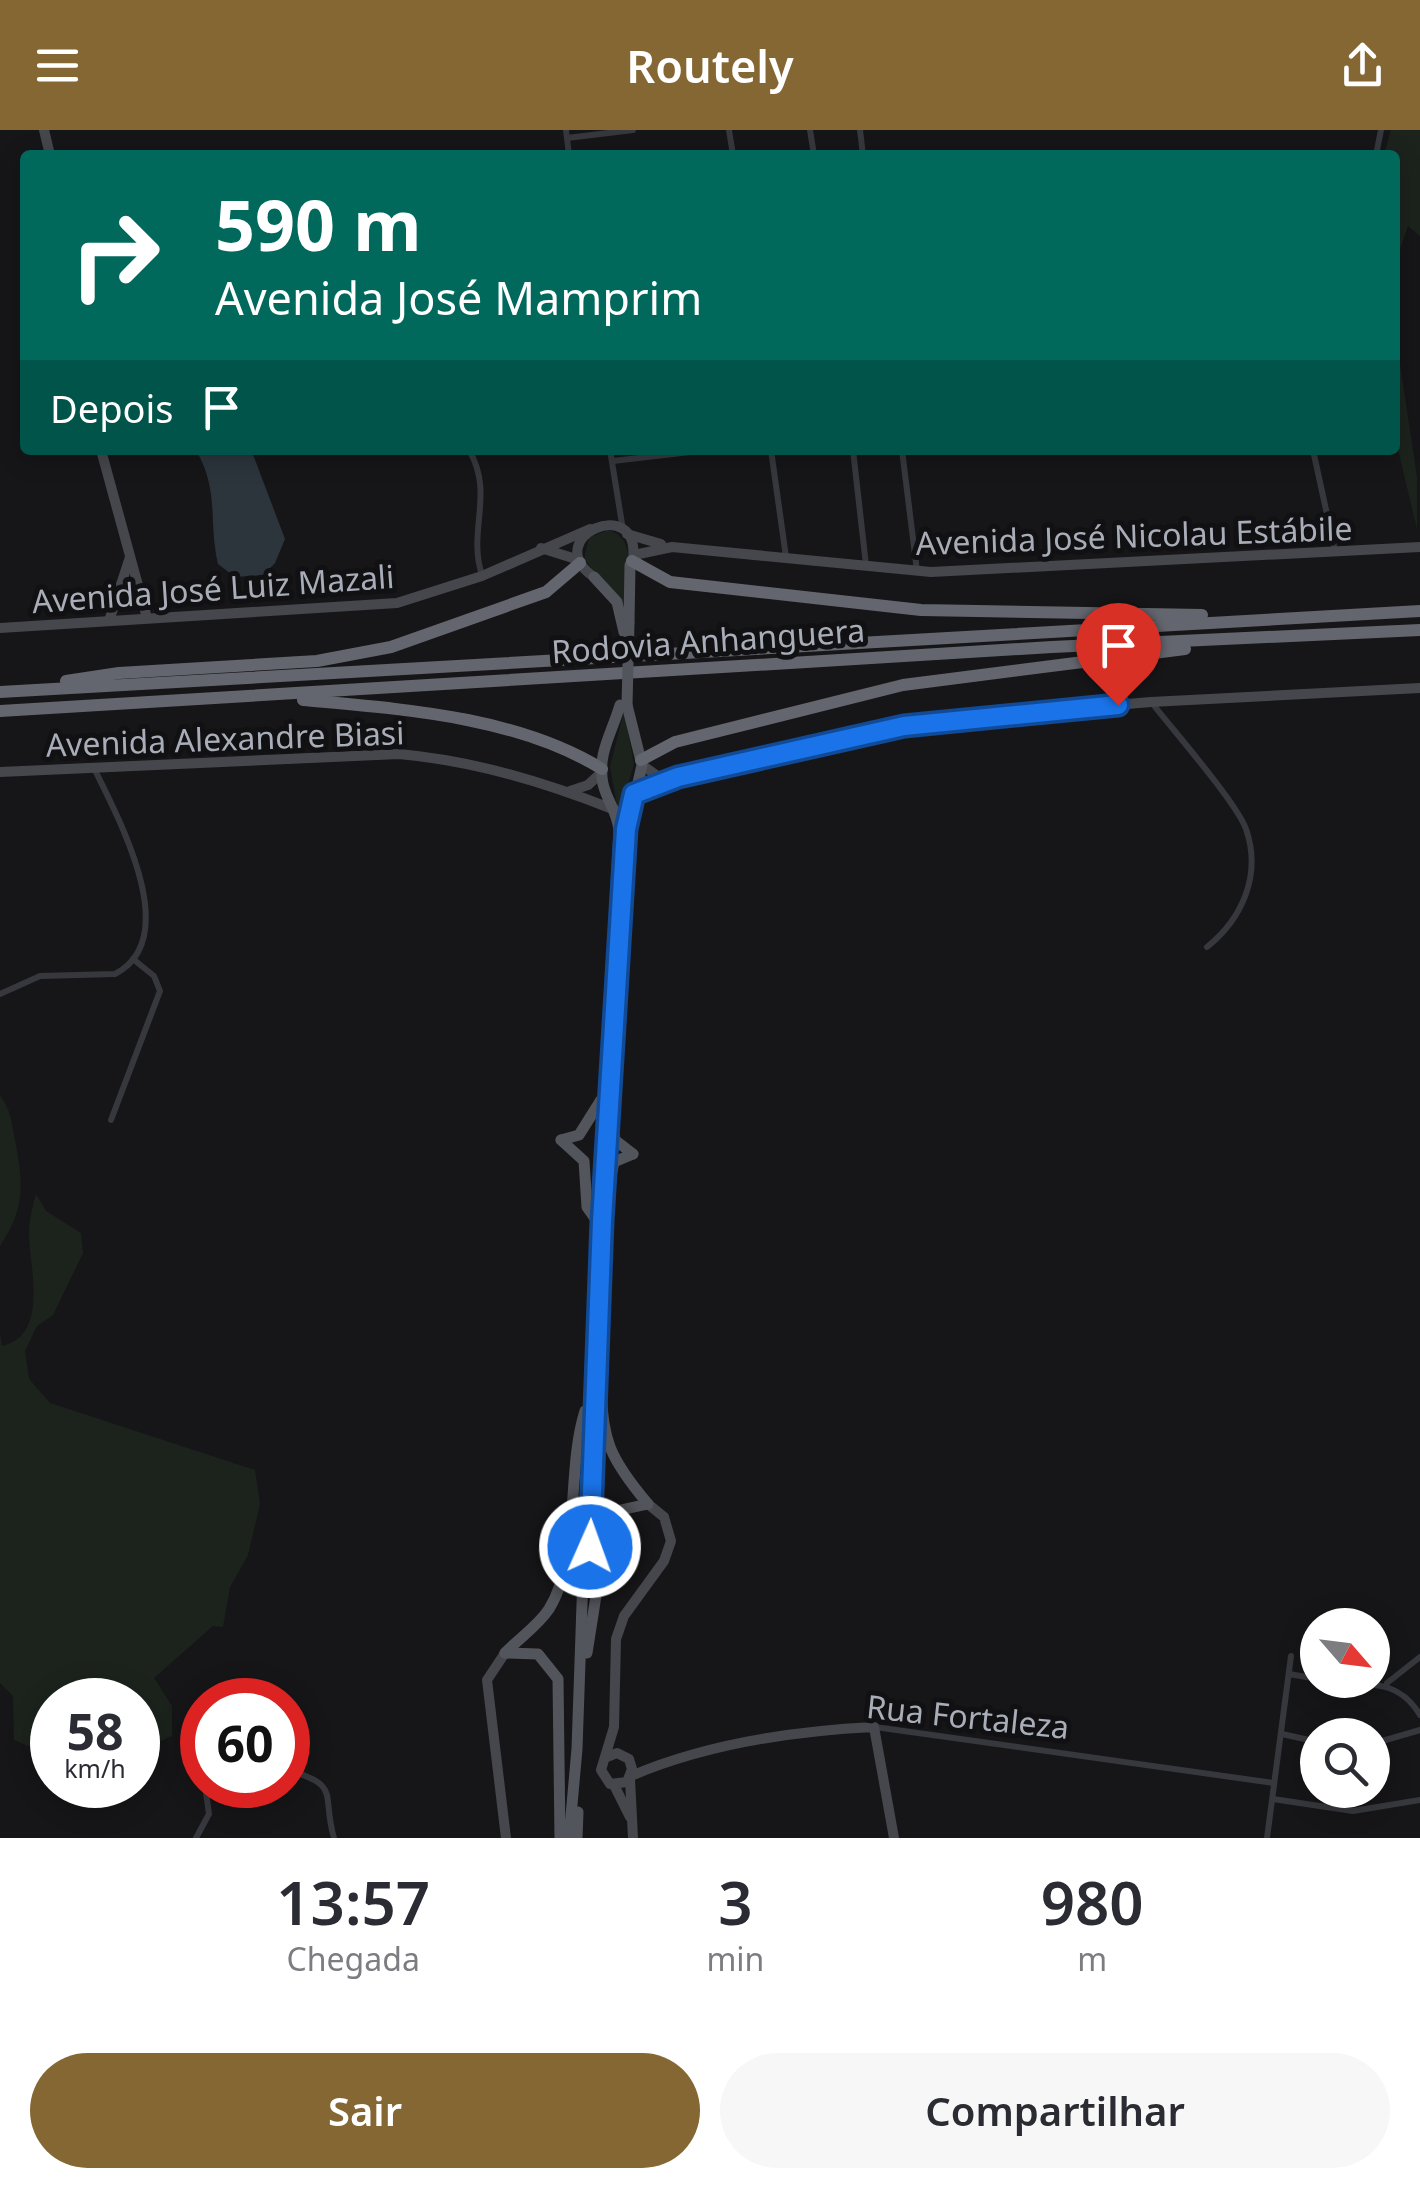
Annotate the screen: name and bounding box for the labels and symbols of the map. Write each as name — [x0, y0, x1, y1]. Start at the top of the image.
street label: Avenida José Nicolau Estábile — [915, 506, 1353, 564]
street label: Avenida José Luiz Mazali — [30, 554, 396, 622]
pin — [1076, 603, 1161, 706]
street label: Rodovia Anhanguera — [550, 608, 866, 672]
street label: Avenida Alexandre Biasi — [45, 710, 405, 766]
position arrow — [538, 1495, 642, 1599]
north arrow — [1300, 1608, 1390, 1698]
speed limit sign: 60 — [180, 1678, 310, 1808]
street label: Rua Fortaleza — [864, 1684, 1072, 1748]

